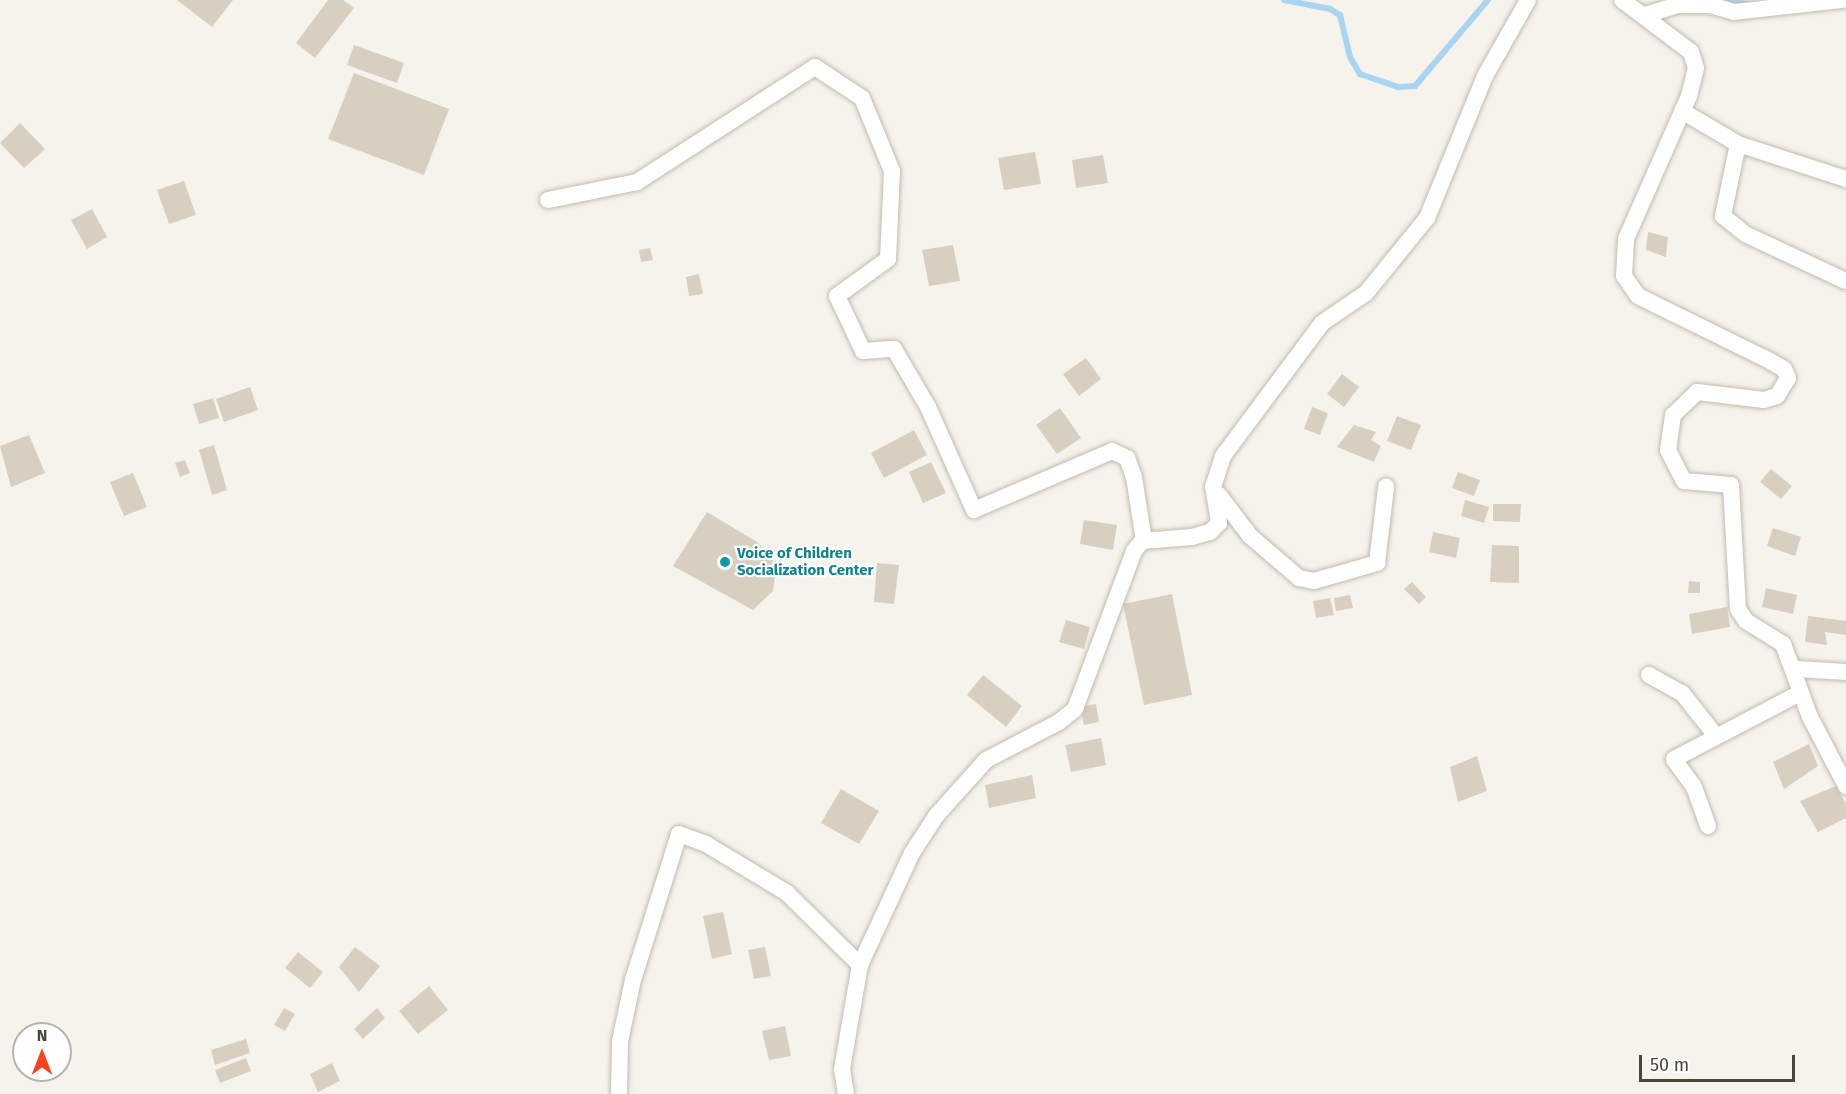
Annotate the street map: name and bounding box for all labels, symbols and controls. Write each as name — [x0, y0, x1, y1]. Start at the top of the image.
place label: Voice of Children Socialization Center — [737, 544, 873, 579]
marker: Voice of Children Socialization Center — [718, 555, 732, 569]
north arrow — [12, 1022, 72, 1082]
text: N — [37, 1026, 47, 1045]
scale bar — [1642, 1043, 1798, 1081]
text: 50 m — [1650, 1054, 1689, 1076]

